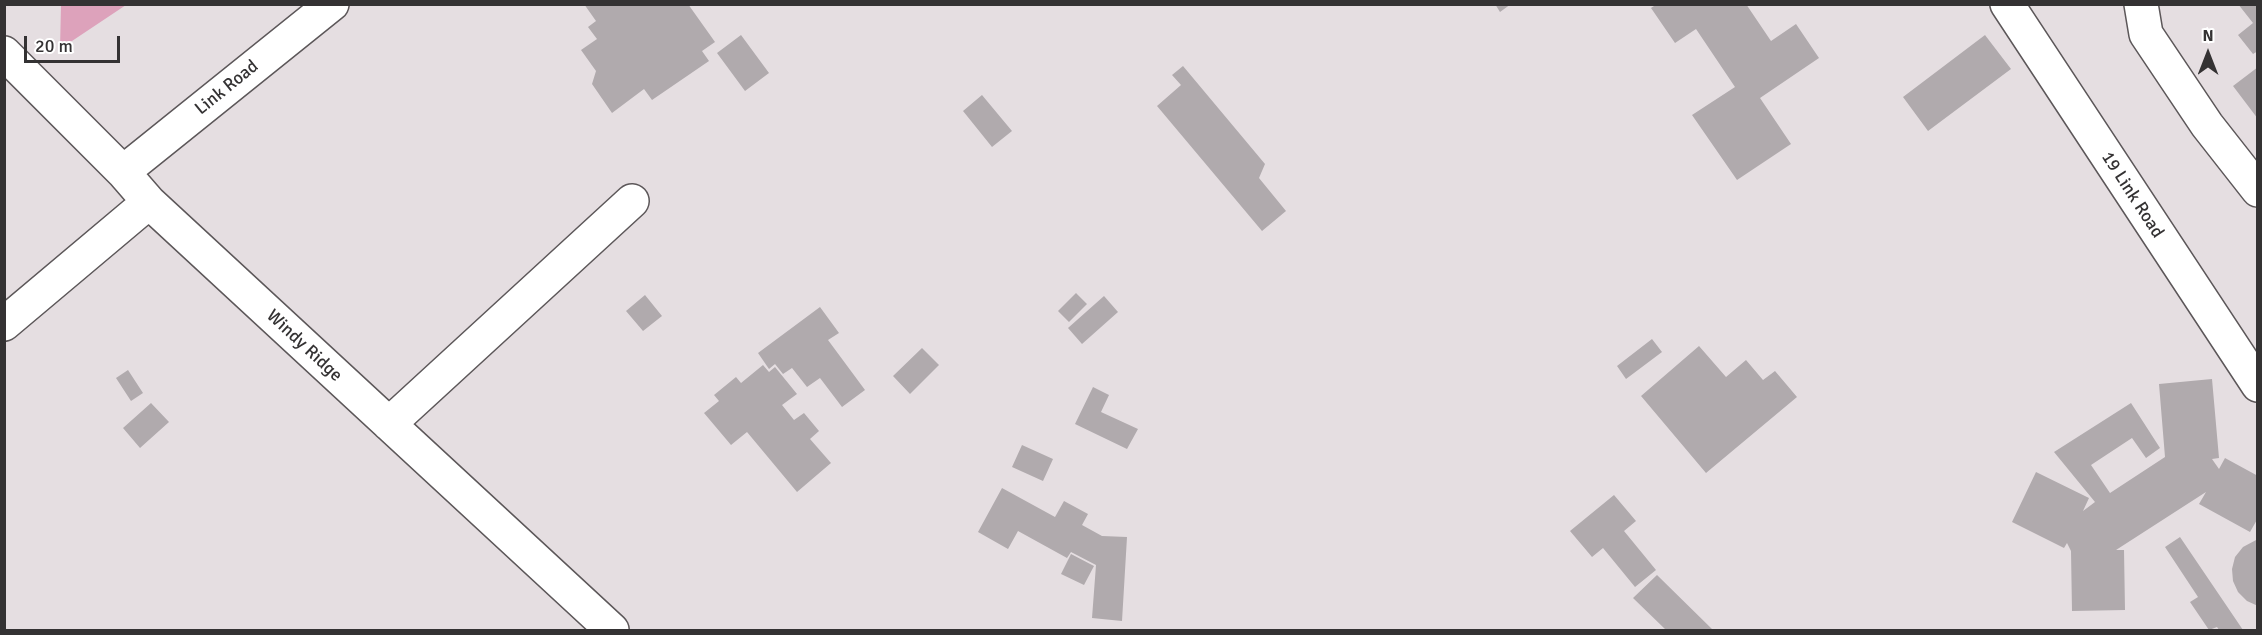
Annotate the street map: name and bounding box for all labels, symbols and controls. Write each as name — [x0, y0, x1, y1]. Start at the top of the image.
scale bar — [27, 24, 123, 62]
north arrow — [2178, 24, 2238, 84]
text: N — [2202, 26, 2214, 46]
text: 20 m — [35, 35, 73, 57]
street label: Link Road — [191, 56, 263, 120]
street label: 19 Link Road — [2096, 148, 2168, 242]
street label: Windy Ridge — [262, 305, 346, 387]

